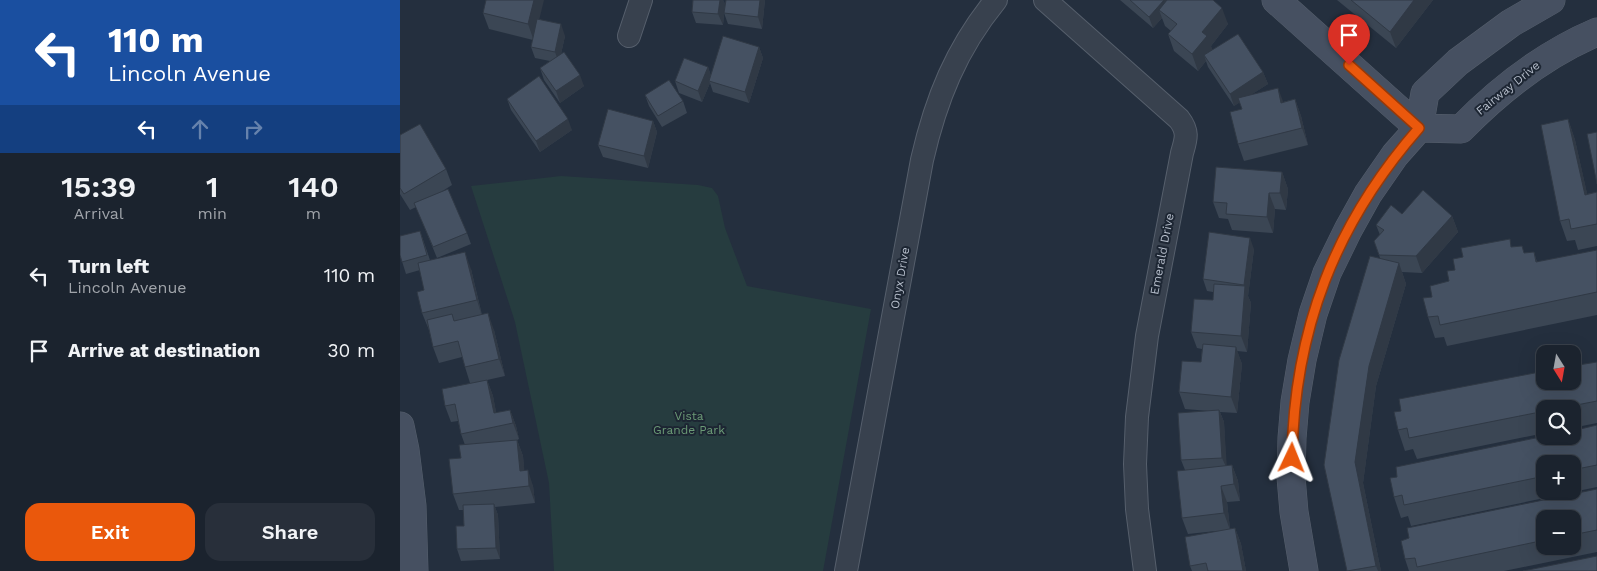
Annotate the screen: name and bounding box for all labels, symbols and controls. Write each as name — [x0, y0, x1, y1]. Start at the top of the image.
pin — [1328, 14, 1370, 65]
text: 110 m — [108, 19, 204, 61]
icon: left — [25, 20, 90, 85]
icon: arrive — [1335, 21, 1363, 49]
street label: Fairway Drive — [1473, 58, 1543, 118]
text: Lincoln Avenue — [108, 61, 271, 86]
icon: left — [133, 115, 161, 143]
icon: ahead — [186, 115, 214, 143]
icon: right — [239, 115, 267, 143]
text: 15:39 — [61, 169, 136, 204]
text: 1 — [206, 169, 219, 204]
text: 140 — [288, 169, 339, 204]
text: Arrival — [74, 204, 124, 223]
text: min — [198, 204, 227, 223]
text: m — [306, 204, 321, 223]
street label: Emerald Drive — [1147, 212, 1177, 296]
street label: Onyx Drive — [888, 246, 912, 310]
text: Turn left — [68, 255, 149, 278]
icon: left — [25, 262, 53, 290]
text: 110 m — [324, 264, 375, 287]
text: Lincoln Avenue — [68, 278, 187, 297]
icon: arrive — [25, 337, 53, 365]
text: Arrive at destination — [68, 339, 260, 362]
text: 30 m — [328, 339, 375, 362]
north arrow — [1536, 345, 1581, 390]
map controls — [1536, 345, 1581, 555]
button: search — [1536, 400, 1581, 445]
park label: Vista Grande Park — [653, 409, 725, 437]
position arrow — [1265, 431, 1317, 483]
button: + — [1536, 455, 1581, 500]
button: Exit — [25, 503, 195, 561]
button: Share — [205, 503, 375, 561]
button: − — [1536, 510, 1581, 555]

